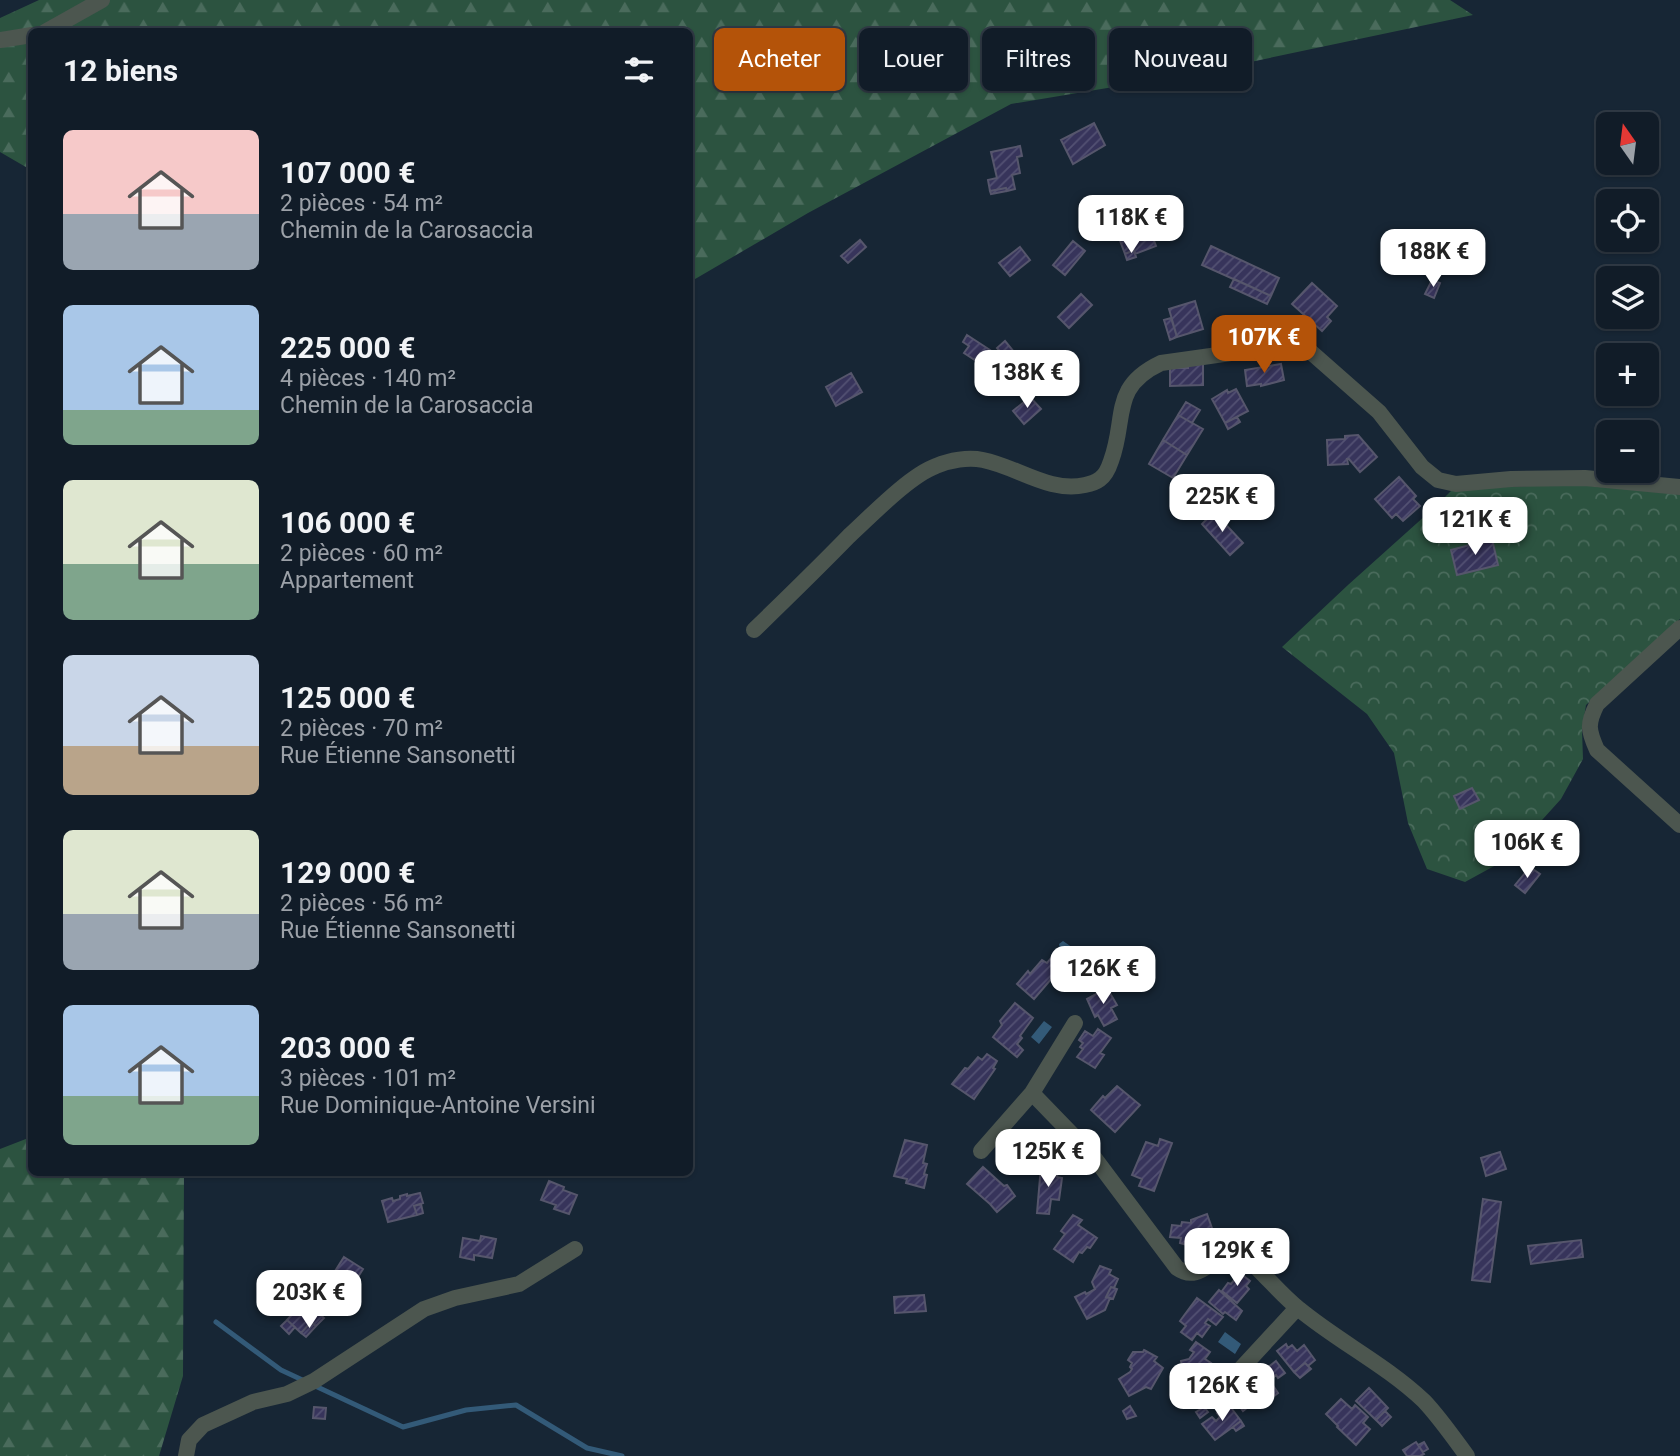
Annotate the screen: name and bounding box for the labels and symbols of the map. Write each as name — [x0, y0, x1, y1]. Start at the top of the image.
north arrow — [1596, 112, 1659, 175]
pin: 118K € — [1074, 196, 1188, 255]
pin: 188K € — [1376, 230, 1490, 289]
pin: 107K € — [1207, 316, 1321, 375]
pin: 138K € — [970, 350, 1084, 410]
pin: 225K € — [1165, 475, 1279, 534]
pin: 121K € — [1418, 498, 1532, 557]
pin: 106K € — [1470, 820, 1584, 880]
pin: 126K € — [1046, 946, 1160, 1006]
pin: 125K € — [991, 1130, 1105, 1189]
pin: 129K € — [1180, 1228, 1294, 1288]
pin: 203K € — [252, 1270, 366, 1330]
pin: 126K € — [1165, 1364, 1279, 1423]

